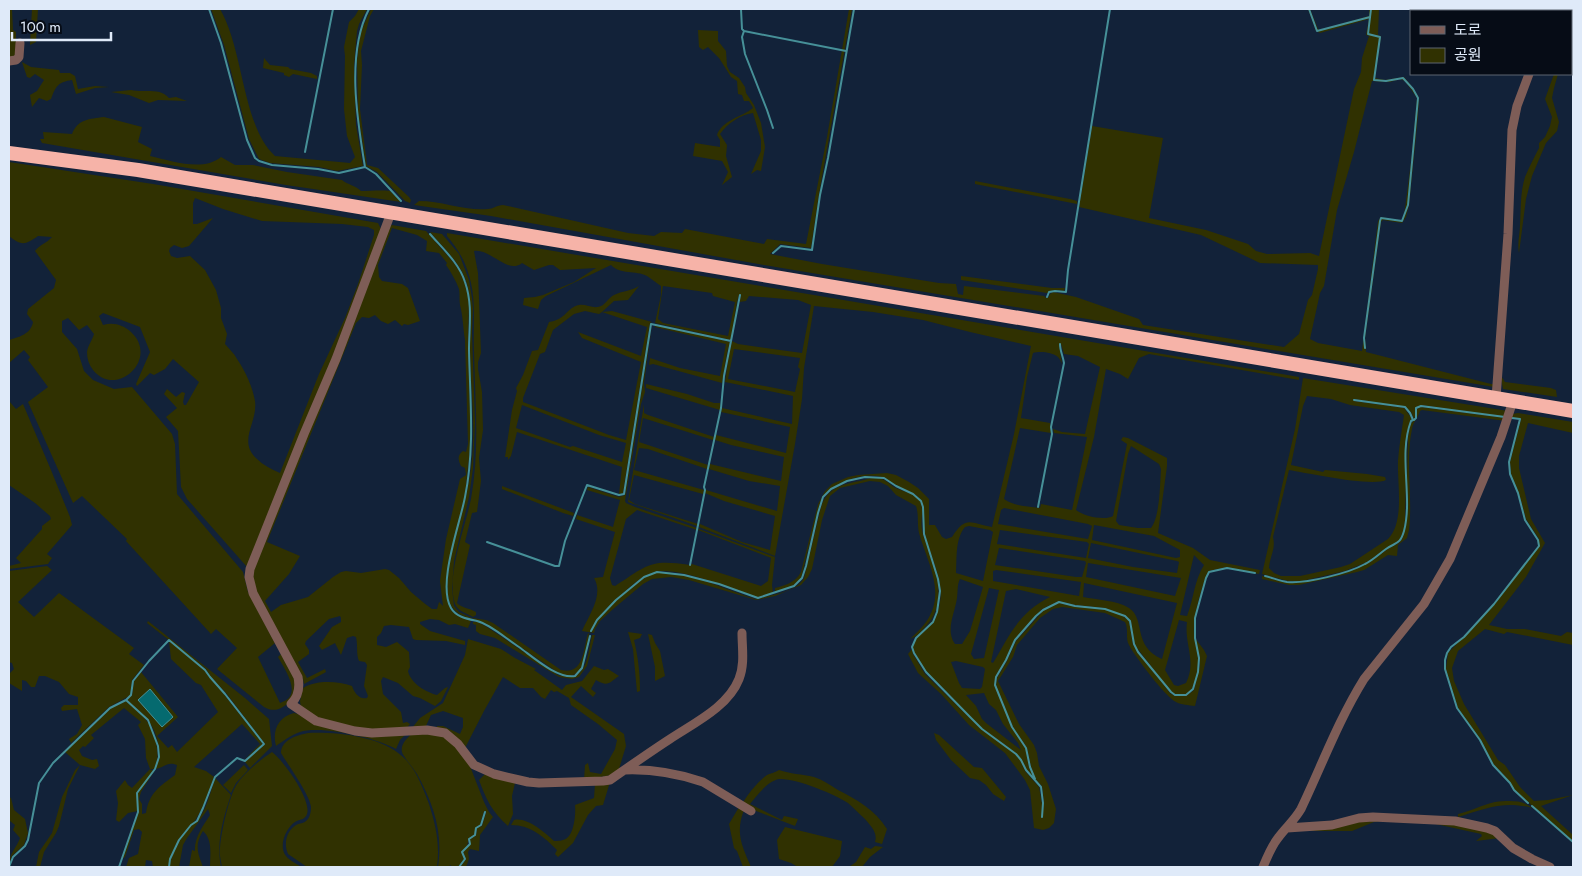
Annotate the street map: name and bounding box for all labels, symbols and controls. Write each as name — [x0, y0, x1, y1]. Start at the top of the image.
scale bar — [12, 10, 111, 42]
legend — [1410, 10, 1572, 75]
text: 100 m — [20, 16, 61, 38]
text: 도로 — [1454, 19, 1482, 41]
text: 공원 — [1454, 44, 1482, 66]

